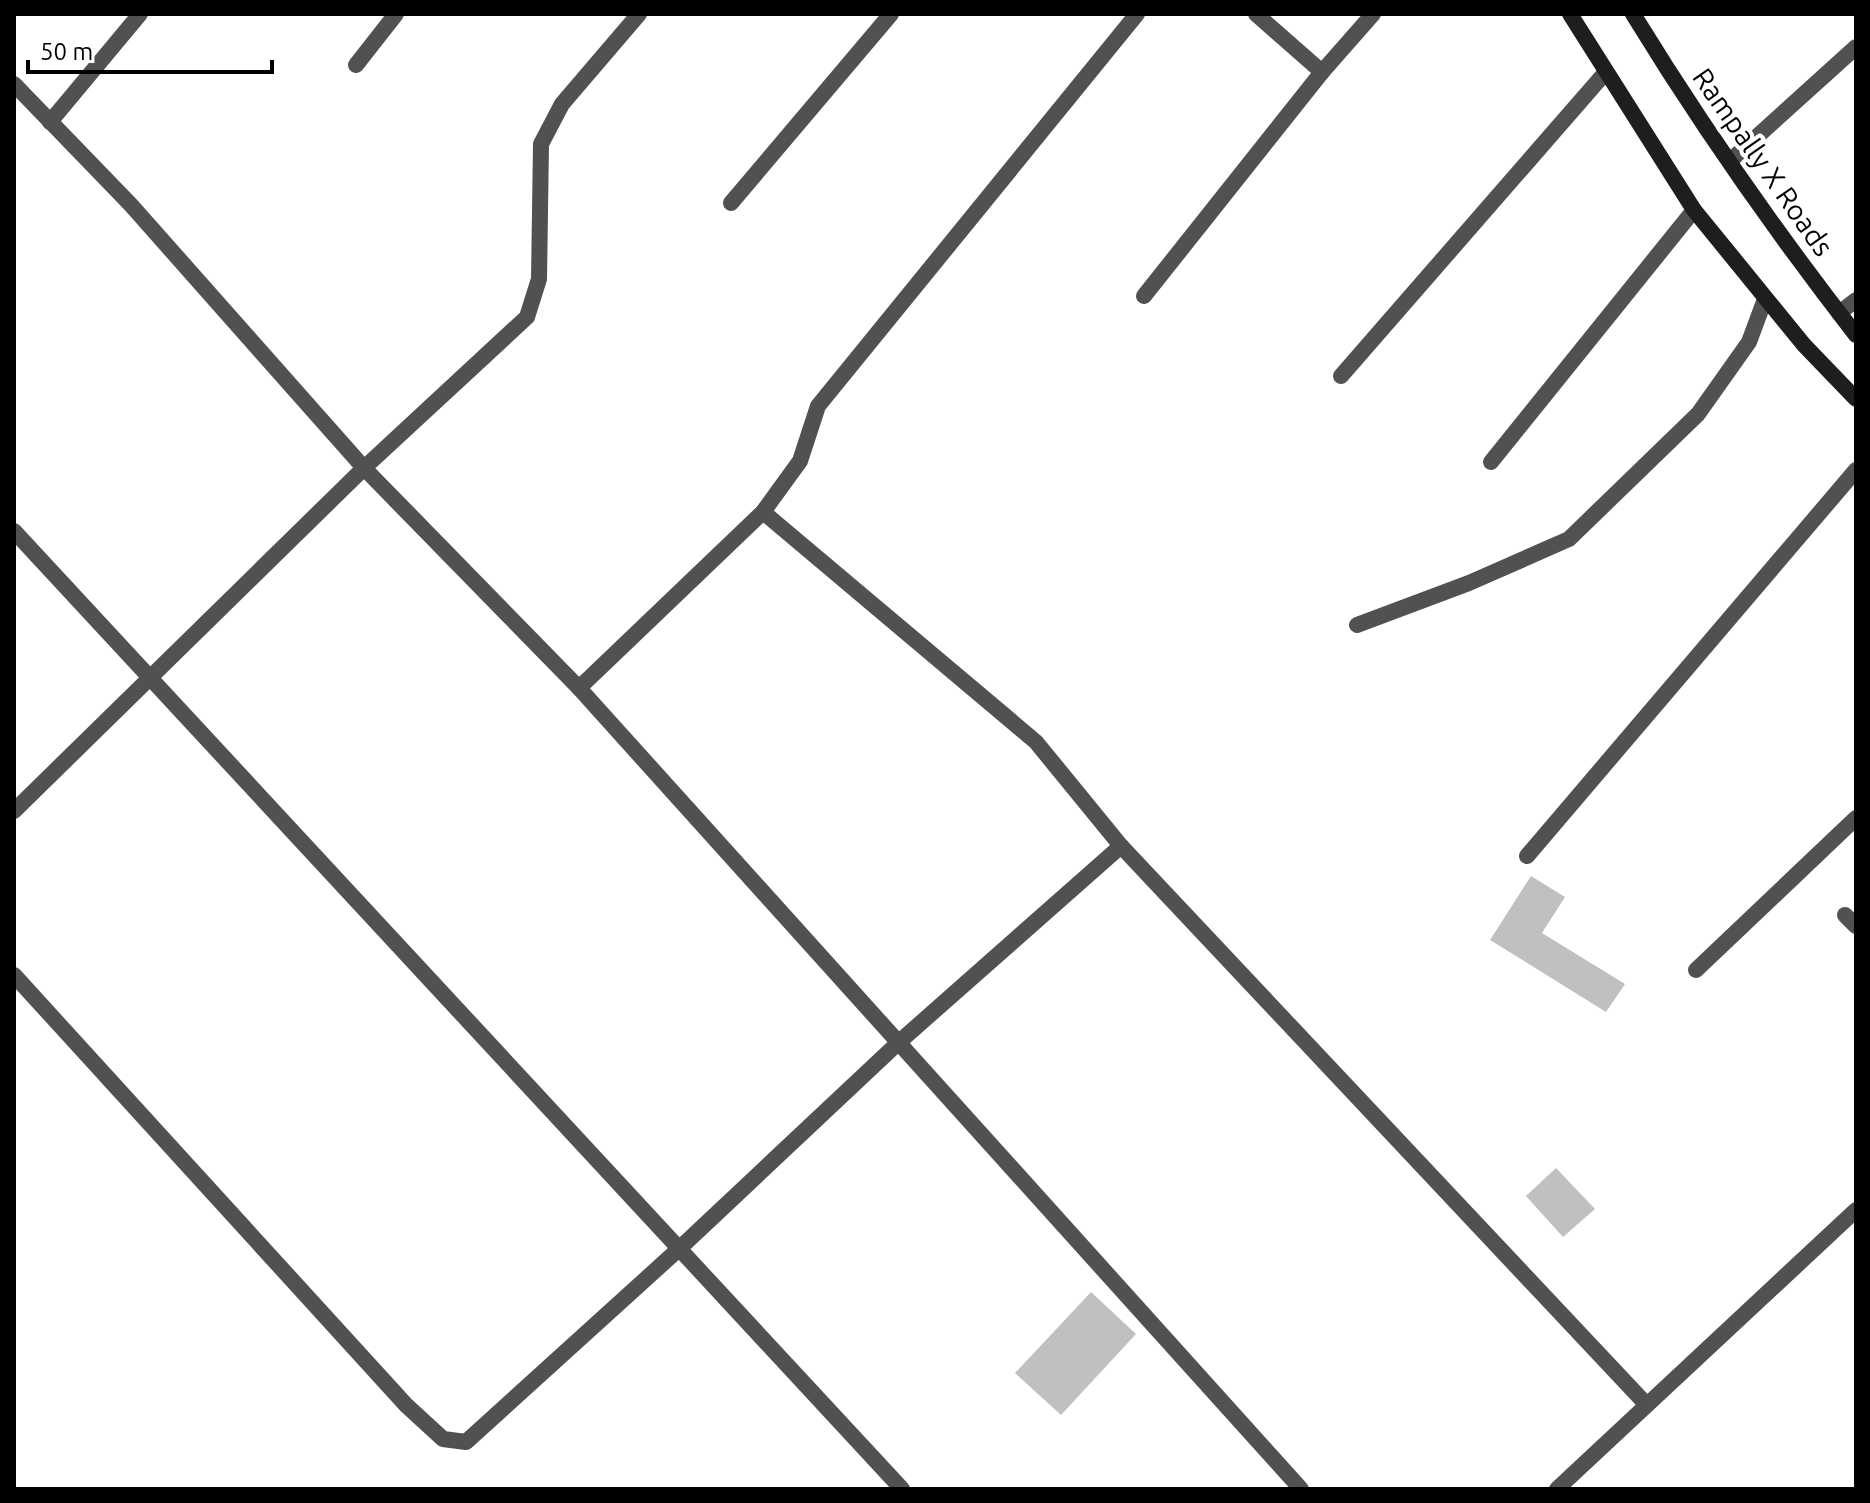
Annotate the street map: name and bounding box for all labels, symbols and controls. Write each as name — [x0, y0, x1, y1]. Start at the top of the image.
scale bar — [28, 24, 272, 74]
text: 50 m — [40, 38, 93, 65]
street label: Rampally X Roads — [1687, 62, 1840, 261]

